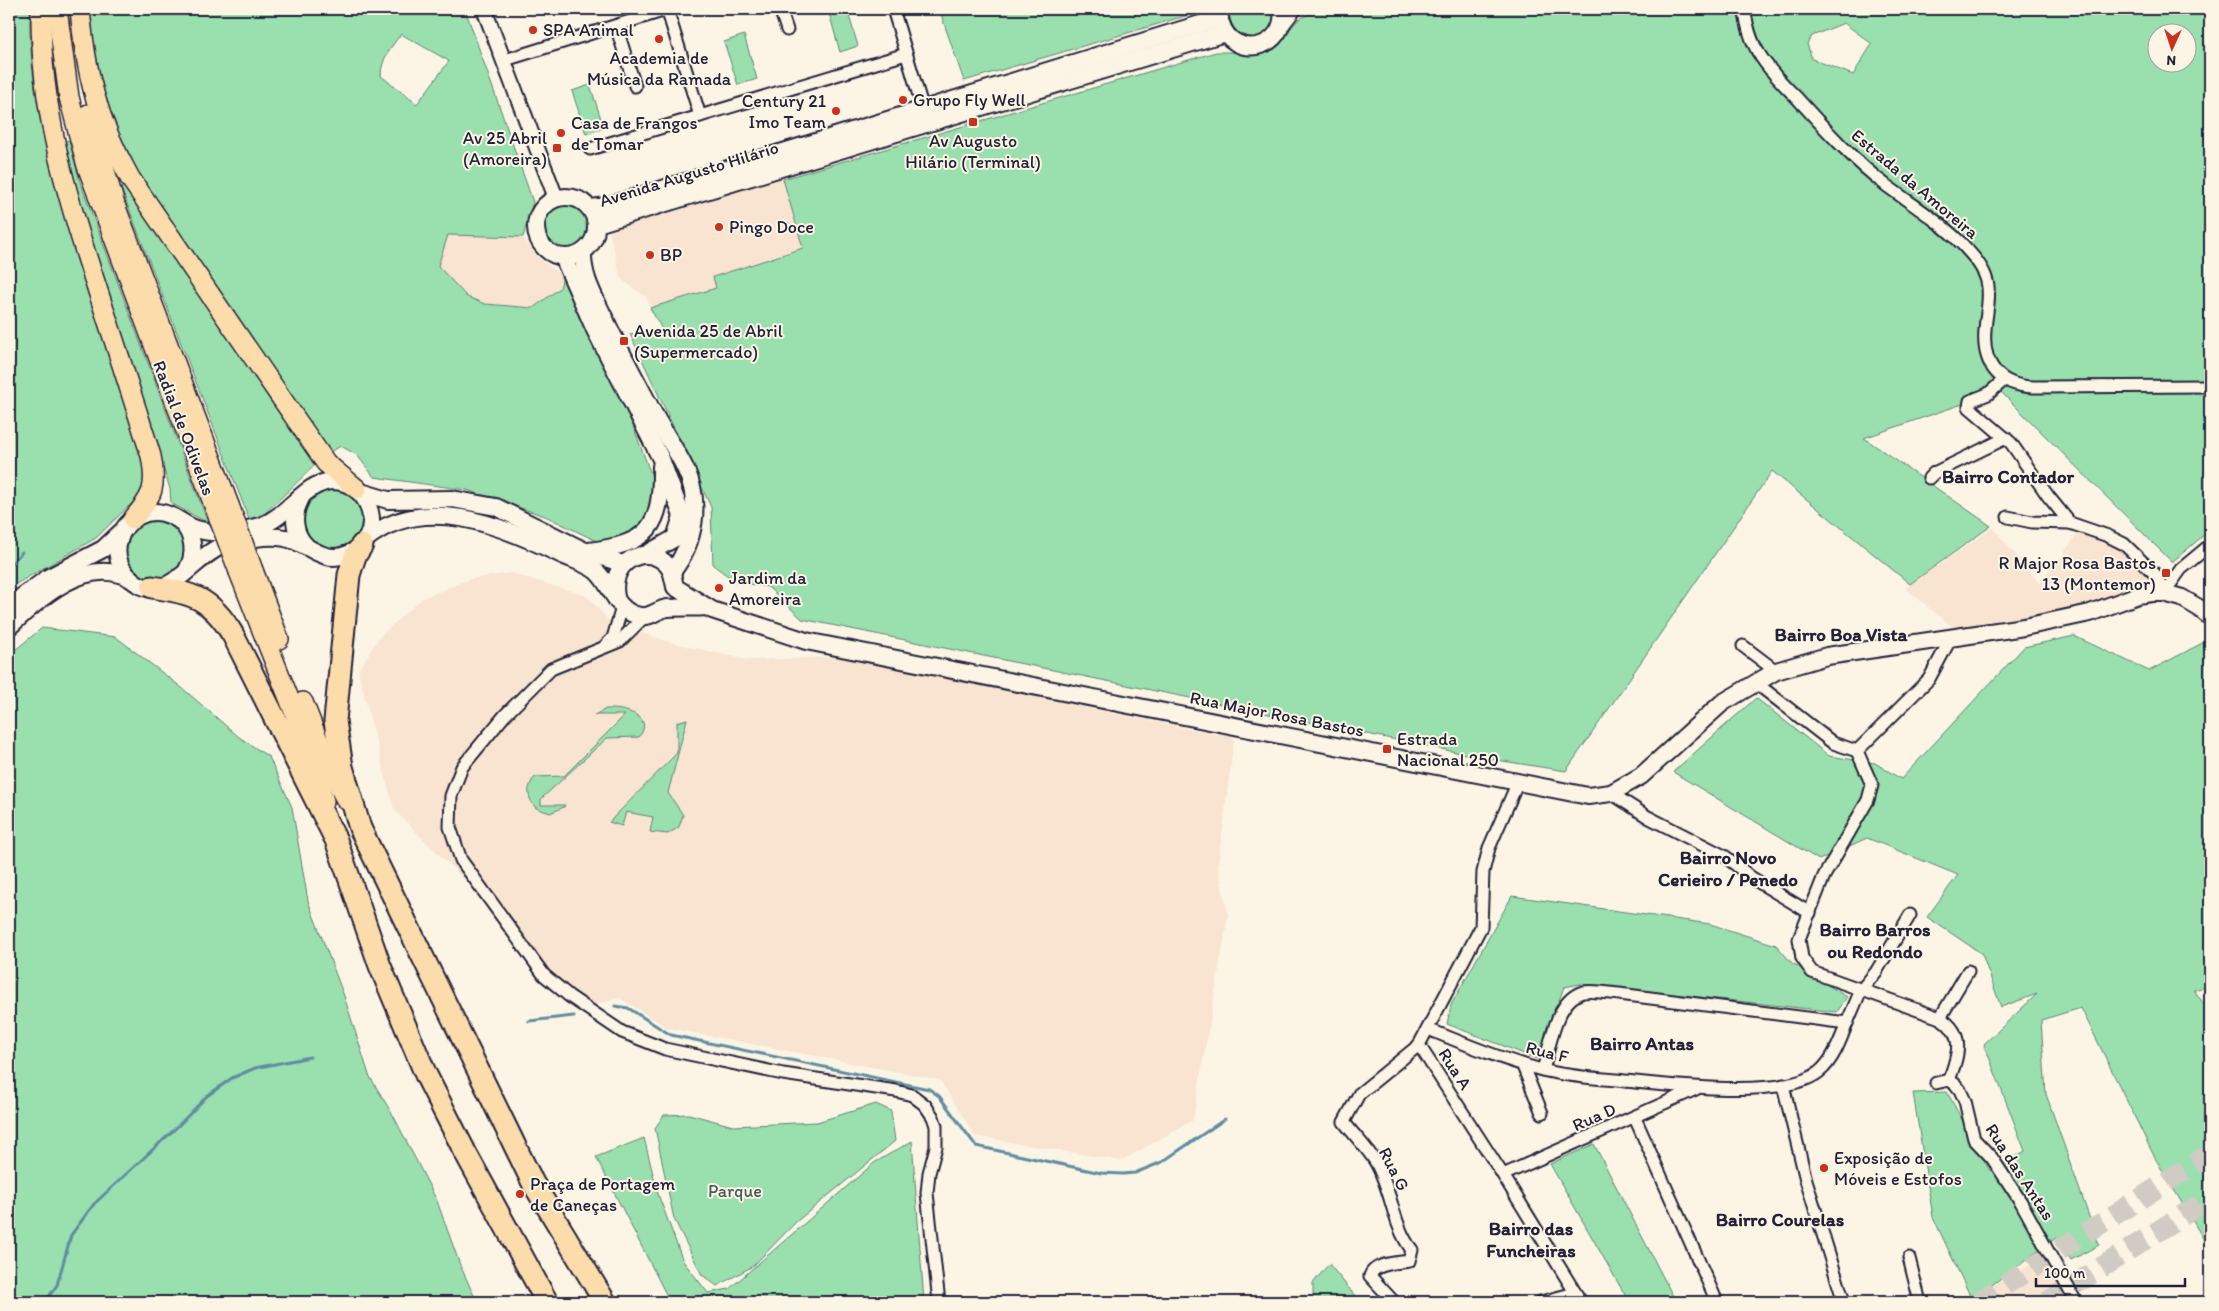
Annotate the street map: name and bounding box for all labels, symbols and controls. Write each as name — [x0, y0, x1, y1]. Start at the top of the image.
place label: SPA Animal — [543, 19, 634, 41]
north arrow — [2146, 22, 2196, 72]
marker: SPA Animal — [527, 24, 539, 36]
marker: Academia de Música da Ramada — [653, 33, 665, 45]
place label: Academia de Música da Ramada — [587, 47, 732, 90]
text: N — [2166, 52, 2177, 69]
place label: Grupo Fly Well — [913, 89, 1026, 111]
place label: Century 21 Imo Team — [742, 90, 827, 133]
marker: Grupo Fly Well — [897, 94, 909, 106]
marker: Century 21 Imo Team — [830, 105, 842, 117]
place label: Casa de Frangos de Tomar — [571, 112, 698, 155]
marker: Av Augusto Hilário (Terminal) — [967, 116, 979, 128]
street label: Estrada da Amoreira — [1847, 124, 1984, 244]
place label: Av 25 Abril (Amoreira) — [463, 127, 547, 170]
marker: Casa de Frangos de Tomar — [555, 127, 567, 139]
place label: Av Augusto Hilário (Terminal) — [905, 130, 1041, 173]
street label: Avenida Augusto Hilário — [597, 136, 781, 212]
marker: Av 25 Abril (Amoreira) — [551, 142, 563, 154]
place label: Pingo Doce — [729, 216, 814, 238]
marker: Pingo Doce — [713, 221, 725, 233]
place label: BP — [660, 244, 682, 266]
marker: BP — [644, 249, 656, 261]
place label: Avenida 25 de Abril (Supermercado) — [634, 320, 783, 363]
marker: Avenida 25 de Abril (Supermercado) — [618, 335, 630, 347]
street label: Radial de Odivelas — [148, 357, 220, 499]
district label: Bairro Contador — [1942, 465, 2075, 488]
place label: R Major Rosa Bastos 13 (Montemor) — [1999, 552, 2156, 595]
place label: Jardim da Amoreira — [729, 567, 807, 610]
marker: R Major Rosa Bastos 13 (Montemor) — [2160, 567, 2172, 579]
marker: Jardim da Amoreira — [713, 582, 725, 594]
district label: Bairro Boa Vista — [1775, 623, 1908, 646]
street label: Rua Major Rosa Bastos — [1188, 686, 1366, 742]
place label: Estrada Nacional 250 — [1397, 728, 1499, 771]
marker: Estrada Nacional 250 — [1381, 743, 1393, 755]
district label: Bairro Novo Cerieiro / Penedo — [1658, 846, 1798, 891]
district label: Bairro Barros ou Redondo — [1819, 918, 1931, 963]
district label: Bairro Antas — [1590, 1032, 1695, 1055]
street label: Rua F — [1523, 1036, 1571, 1068]
street label: Rua A — [1433, 1044, 1477, 1094]
street label: Rua D — [1569, 1098, 1619, 1136]
street label: Rua das Antas — [1981, 1119, 2059, 1225]
street label: Rua G — [1374, 1143, 1414, 1195]
place label: Exposição de Móveis e Estofos — [1834, 1147, 1962, 1190]
marker: Exposição de Móveis e Estofos — [1818, 1162, 1830, 1174]
place label: Praça de Portagem de Caneças — [530, 1173, 675, 1216]
park label: Parque — [708, 1180, 762, 1202]
marker: Praça de Portagem de Caneças — [514, 1188, 526, 1200]
district label: Bairro Courelas — [1716, 1208, 1845, 1231]
district label: Bairro das Funcheiras — [1486, 1217, 1576, 1262]
scale bar — [2036, 1256, 2185, 1288]
text: 100 m — [2044, 1264, 2086, 1282]

